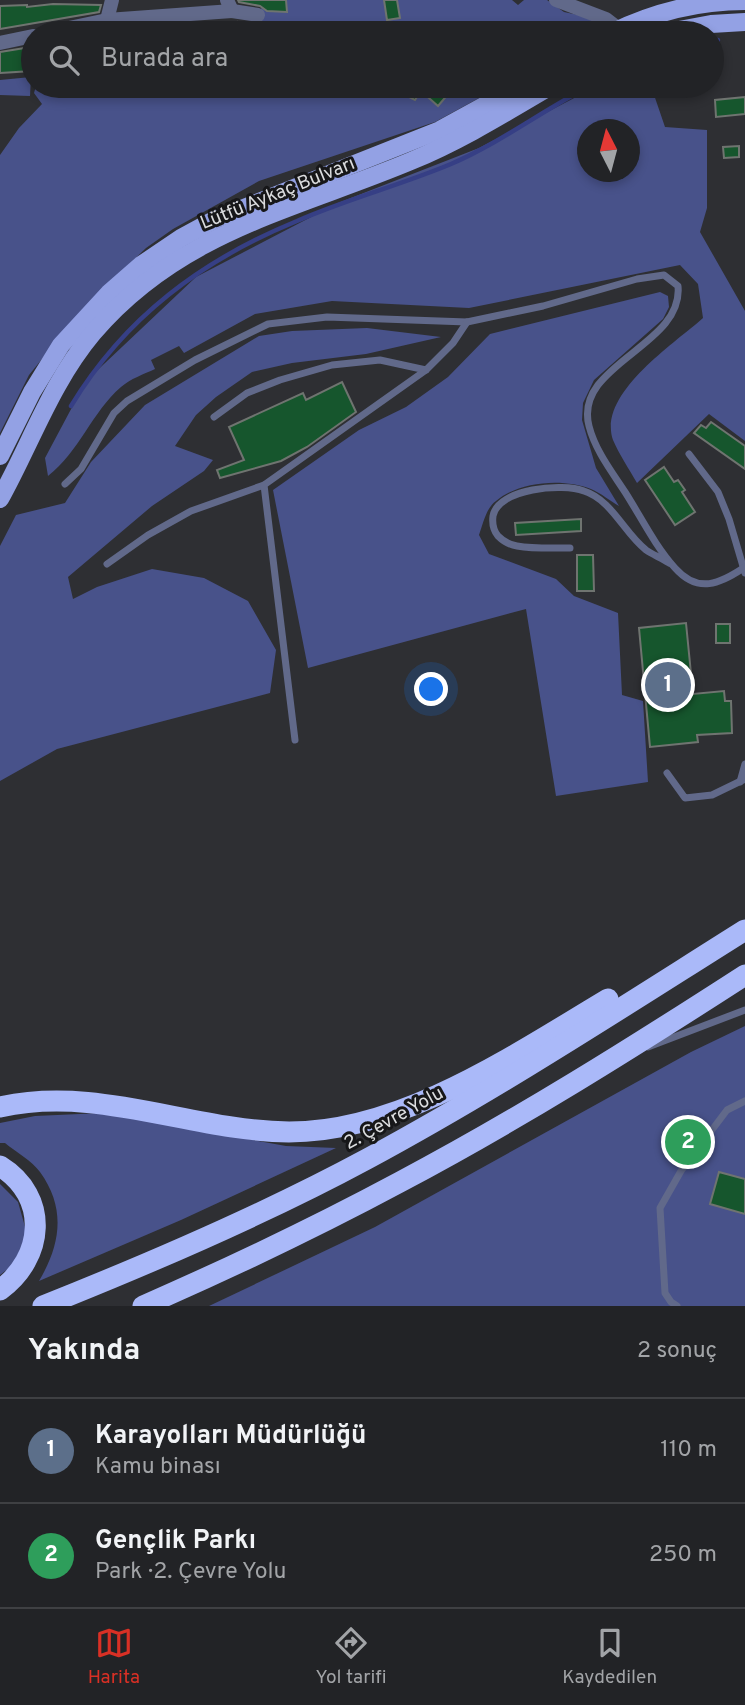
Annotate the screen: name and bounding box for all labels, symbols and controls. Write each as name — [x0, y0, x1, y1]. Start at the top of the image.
search box — [21, 21, 724, 98]
icon: search — [45, 41, 83, 79]
text: Burada ara — [101, 43, 228, 76]
north arrow — [577, 119, 640, 182]
street label: Lütfü Aykaç Bulvarı — [197, 152, 359, 236]
pin: 1 — [645, 659, 691, 711]
your location — [414, 672, 448, 706]
street label: 2. Çevre Yolu — [340, 1082, 448, 1156]
pin: 2 — [665, 1116, 711, 1168]
text: Yakında — [28, 1333, 140, 1370]
text: 2 sonuç — [637, 1337, 717, 1366]
text: Karayolları Müdürlüğü — [95, 1420, 366, 1453]
text: 1 — [46, 1436, 56, 1465]
text: 110 m — [660, 1436, 717, 1465]
text: Kamu binası — [95, 1453, 221, 1482]
text: Gençlik Parkı — [95, 1525, 256, 1558]
text: 2 — [44, 1541, 58, 1570]
text: 250 m — [649, 1541, 717, 1570]
text: Park · 2. Çevre Yolu — [95, 1558, 286, 1587]
tab: Harita — [88, 1624, 140, 1690]
tab: Yol tarifi — [316, 1624, 386, 1690]
tab: Kaydedilen — [562, 1624, 657, 1690]

